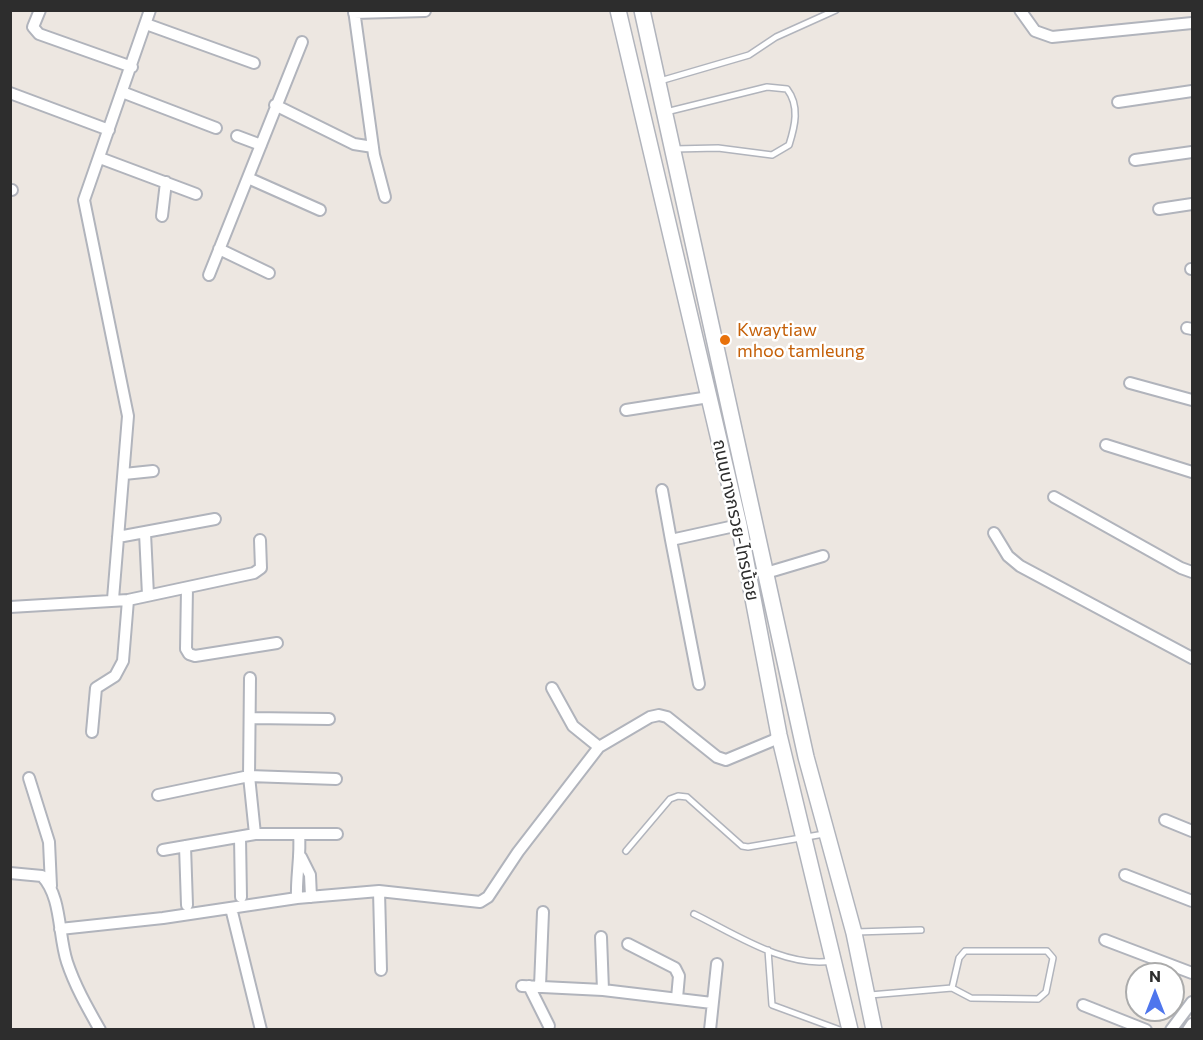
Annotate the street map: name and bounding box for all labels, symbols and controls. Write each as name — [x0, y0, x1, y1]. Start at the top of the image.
place label: Kwaytiaw mhoo tamleung — [737, 319, 865, 362]
marker: Kwaytiaw mhoo tamleung — [718, 333, 732, 347]
street label: ถนนบางกรวย-ไทรน้อย — [708, 437, 764, 603]
north arrow — [1125, 962, 1185, 1022]
text: N — [1149, 966, 1161, 985]

